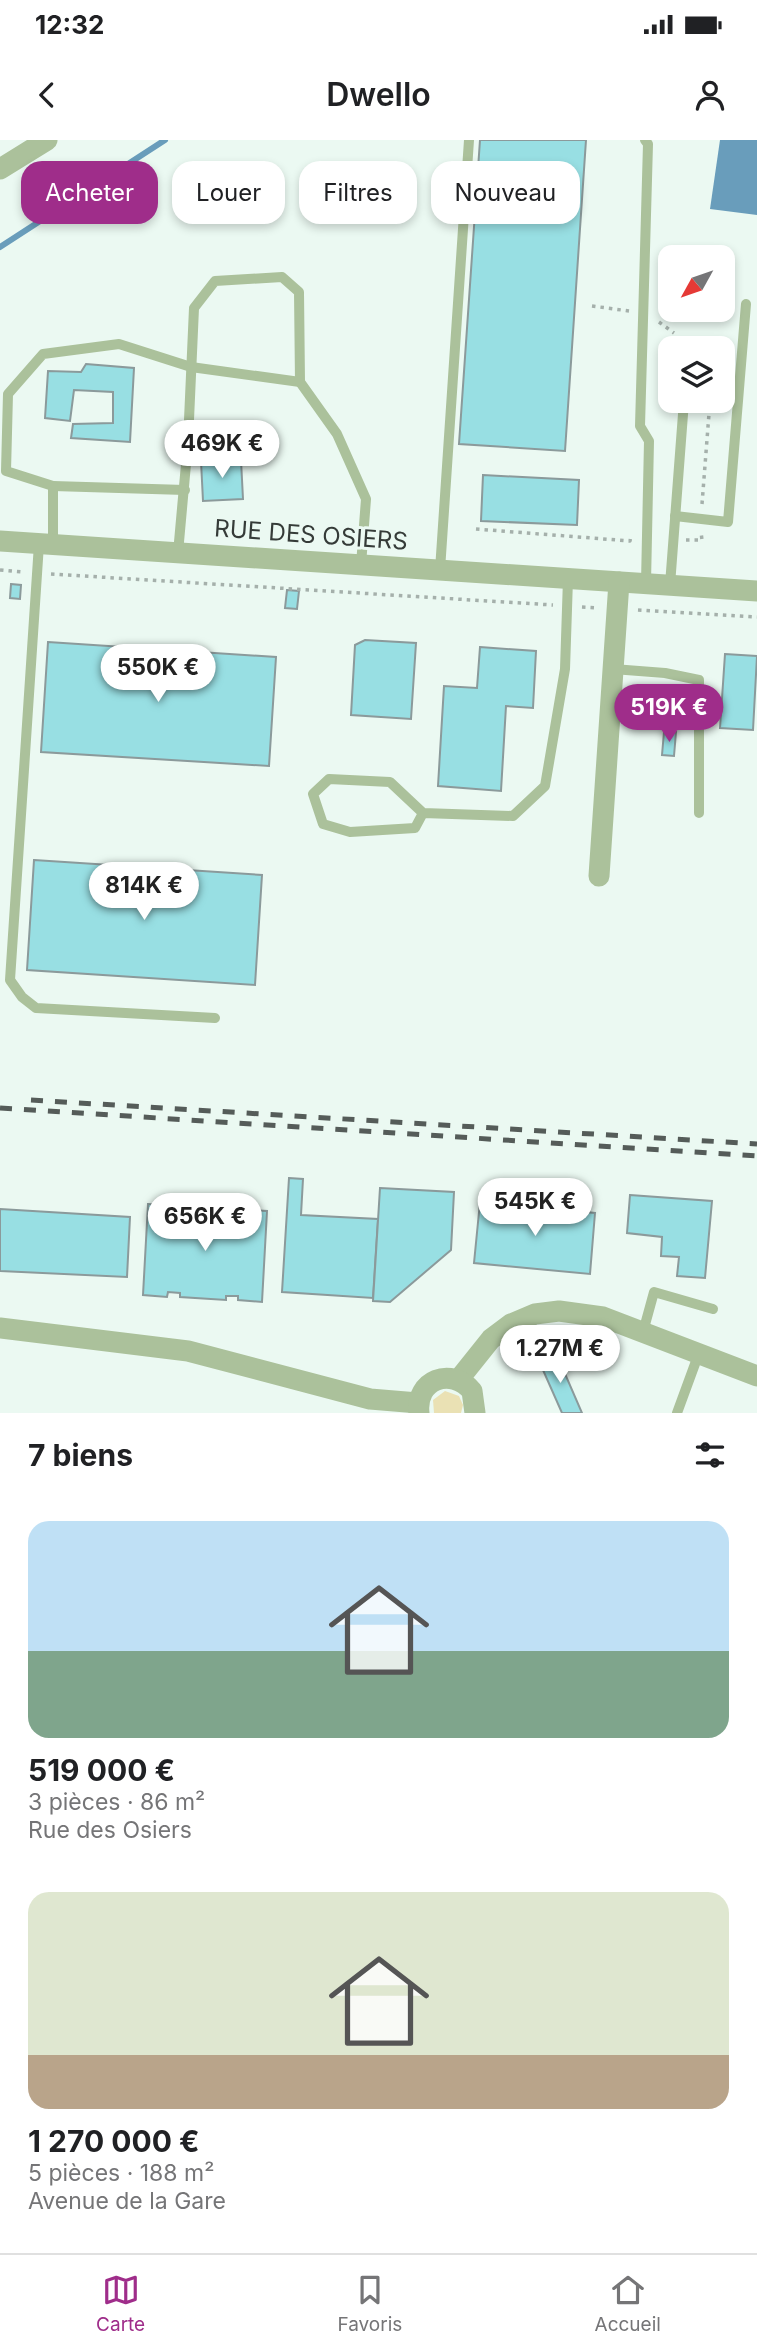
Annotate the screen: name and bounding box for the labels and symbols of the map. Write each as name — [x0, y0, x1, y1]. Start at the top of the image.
north arrow — [658, 245, 735, 322]
pin: 469K € — [165, 420, 279, 480]
street label: RUE DES OSIERS — [213, 513, 409, 556]
pin: 550K € — [101, 644, 215, 704]
pin: 519K € — [612, 684, 726, 744]
pin: 814K € — [87, 862, 201, 922]
pin: 545K € — [478, 1178, 592, 1238]
pin: 656K € — [148, 1194, 262, 1253]
pin: 1.27M € — [495, 1326, 625, 1385]

